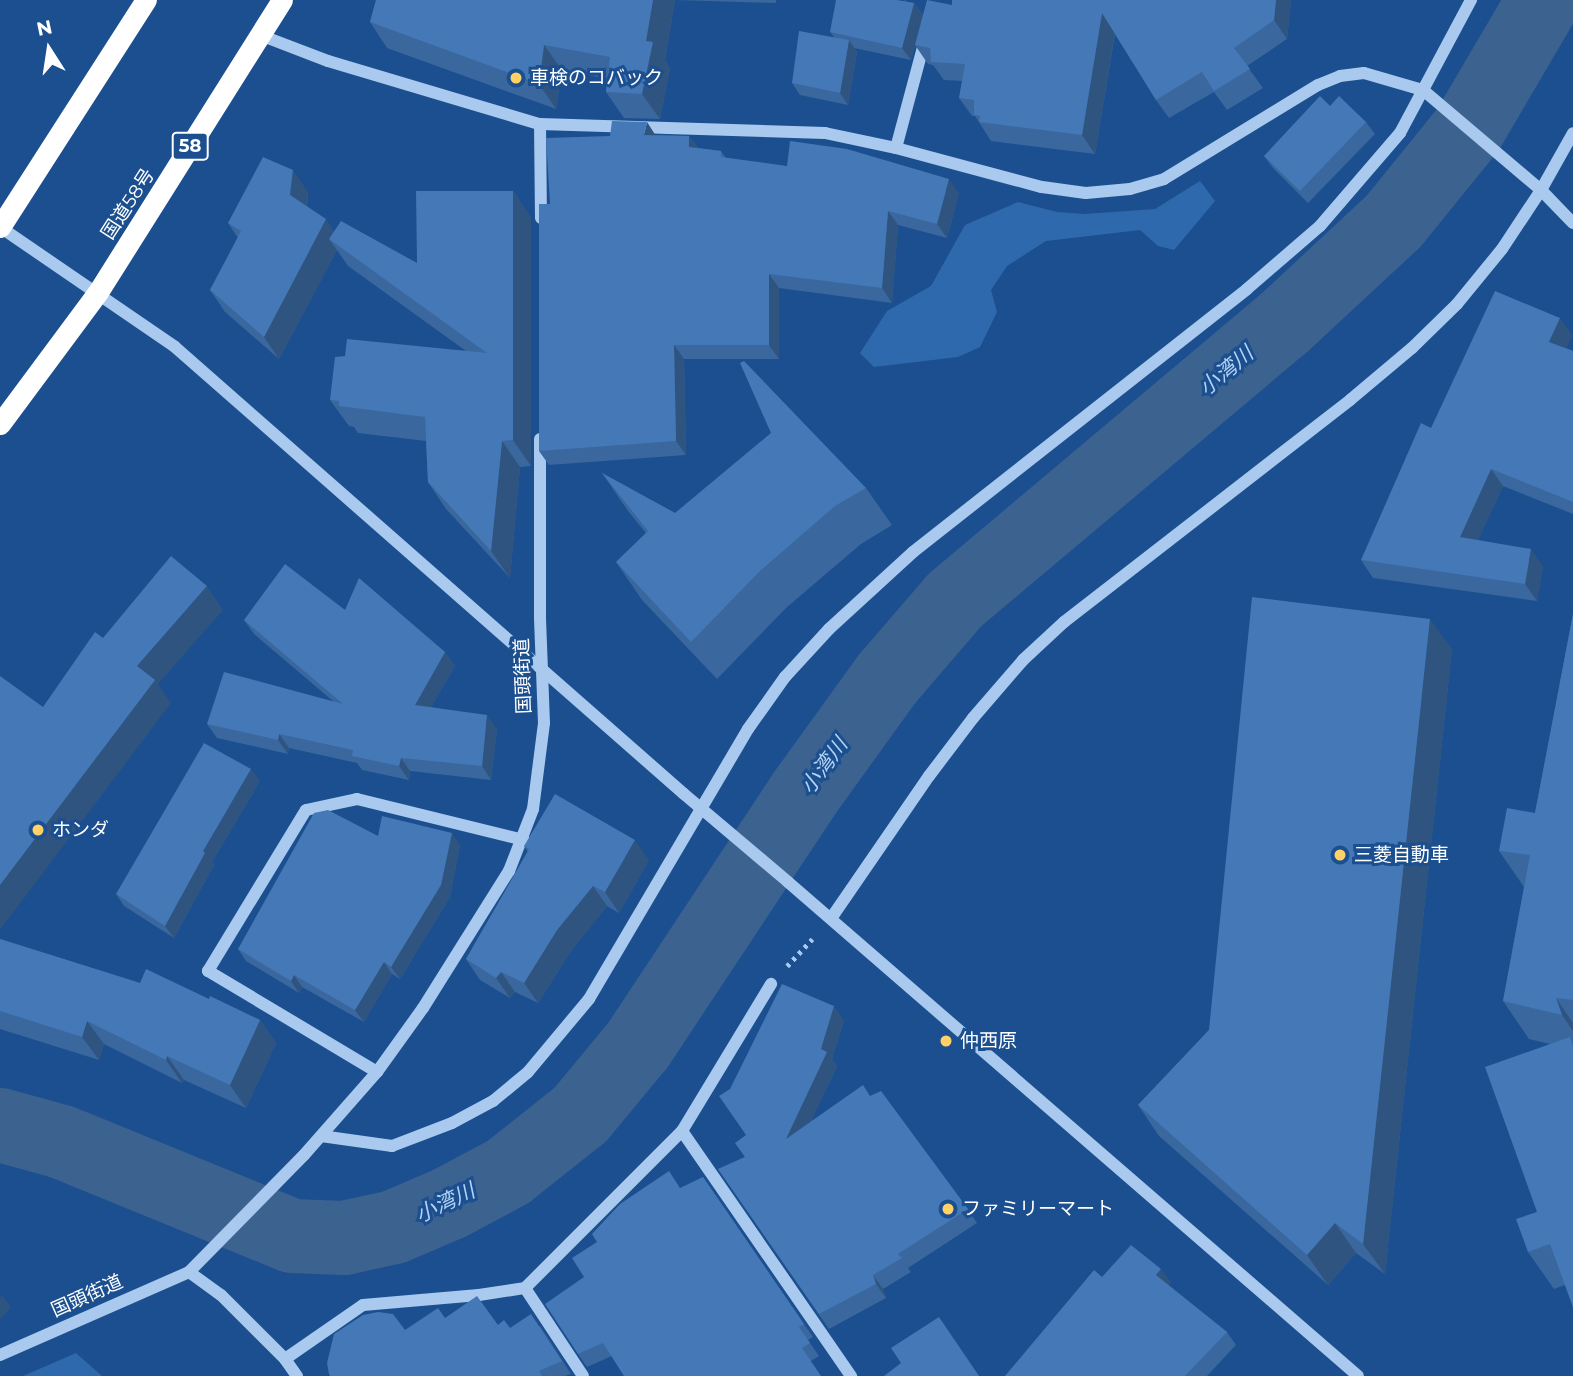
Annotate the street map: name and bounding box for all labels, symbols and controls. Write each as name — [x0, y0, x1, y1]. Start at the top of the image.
north arrow — [14, 14, 84, 84]
text: N — [35, 15, 54, 41]
place label: 車検のコバック — [530, 67, 663, 89]
marker: 車検のコバック — [508, 70, 524, 86]
road number: 58 — [171, 132, 209, 160]
street label: 国道58号 — [97, 164, 159, 244]
water label: 小湾川 — [1194, 341, 1258, 401]
street label: 国頭街道 — [510, 638, 536, 714]
water label: 小湾川 — [795, 733, 853, 799]
place label: ホンダ — [52, 819, 109, 841]
marker: ホンダ — [30, 822, 46, 838]
place label: 三菱自動車 — [1354, 844, 1449, 866]
marker: 三菱自動車 — [1332, 847, 1348, 863]
place label: 仲西原 — [960, 1030, 1017, 1052]
marker: 仲西原 — [938, 1033, 954, 1049]
water label: 小湾川 — [411, 1178, 479, 1228]
place label: ファミリーマート — [962, 1198, 1114, 1220]
marker: ファミリーマート — [940, 1201, 956, 1217]
street label: 国頭街道 — [48, 1270, 126, 1322]

